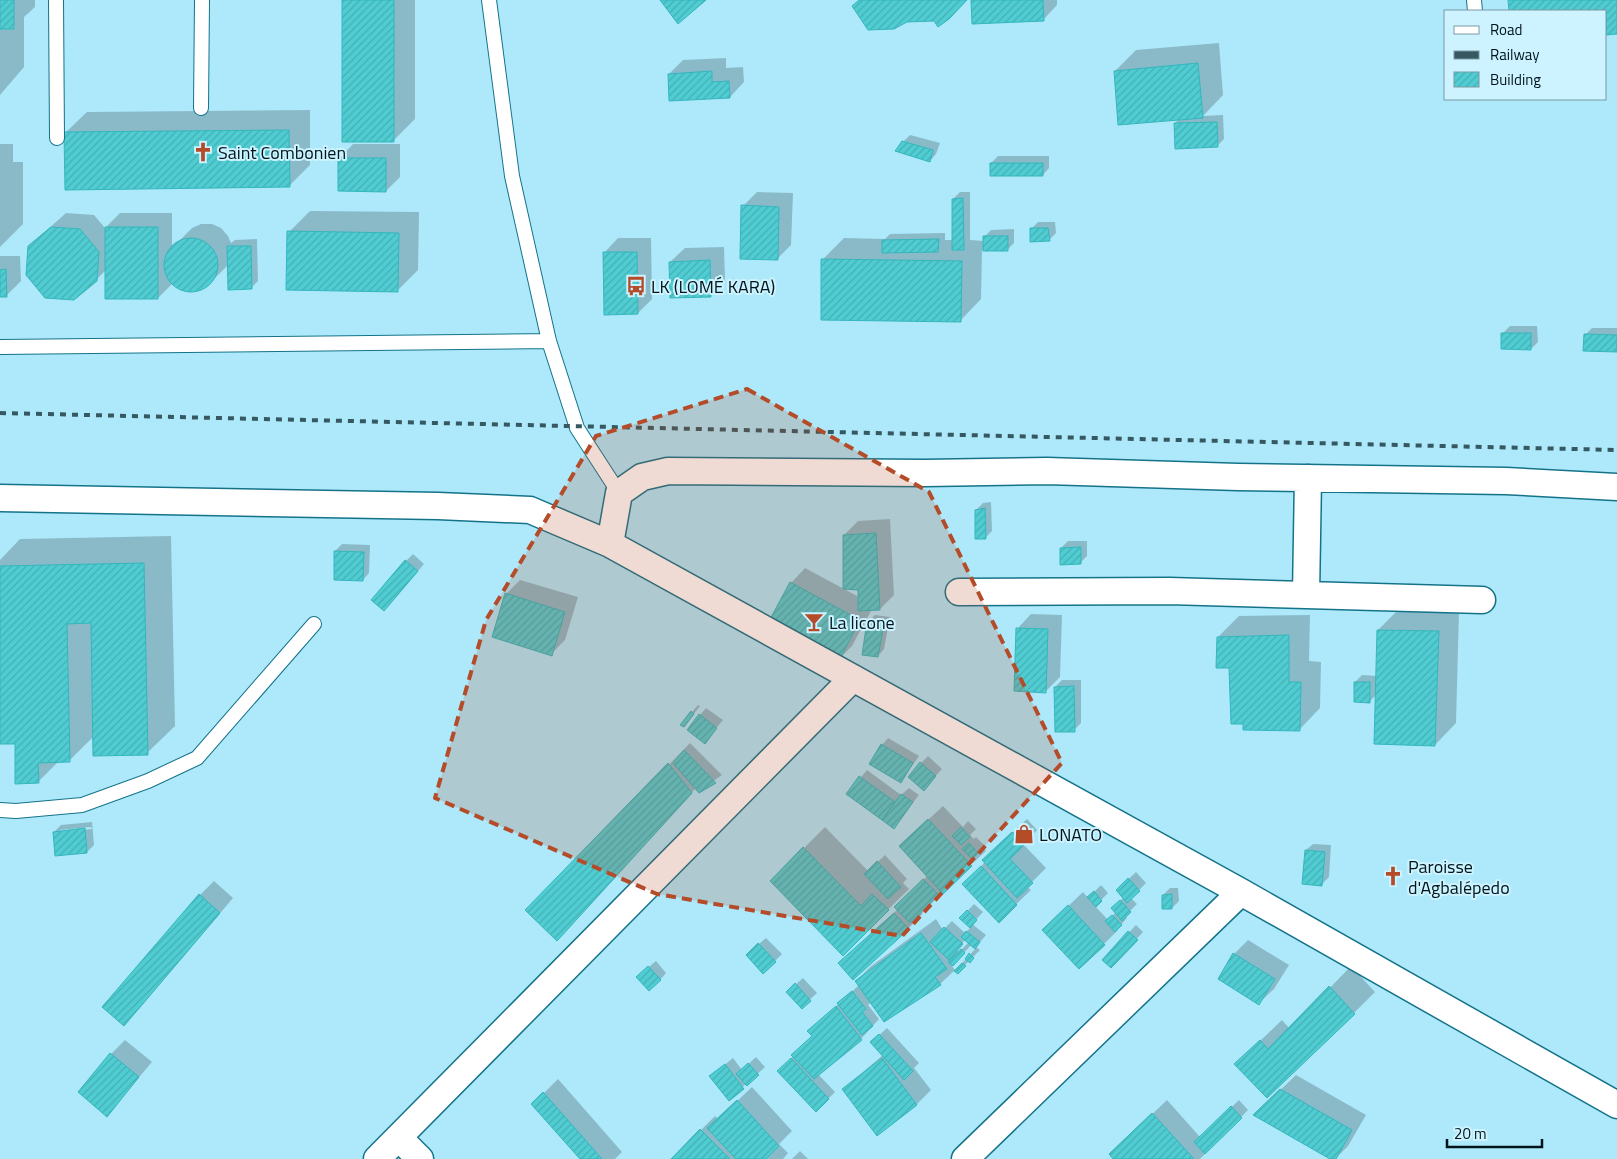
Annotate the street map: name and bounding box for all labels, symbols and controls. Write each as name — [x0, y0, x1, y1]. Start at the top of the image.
legend — [1444, 10, 1607, 100]
text: Road — [1490, 18, 1522, 41]
text: Railway — [1490, 43, 1540, 66]
text: Building — [1490, 68, 1541, 91]
place label: Saint Combonien — [218, 139, 346, 166]
church icon: Saint Combonien — [192, 141, 214, 163]
place label: LK (LOMÉ KARA) — [651, 273, 775, 300]
bus stop icon: LK (LOMÉ KARA) — [625, 275, 647, 297]
place label: La licone — [829, 609, 895, 636]
bar icon: La licone — [803, 611, 825, 633]
place label: LONATO — [1039, 821, 1102, 848]
shop icon: LONATO — [1013, 823, 1035, 845]
place label: Paroisse d'Agbalépedo — [1408, 853, 1510, 901]
church icon: Paroisse d'Agbalépedo — [1382, 865, 1404, 887]
scale bar — [1447, 1116, 1542, 1148]
text: 20 m — [1454, 1122, 1487, 1145]

